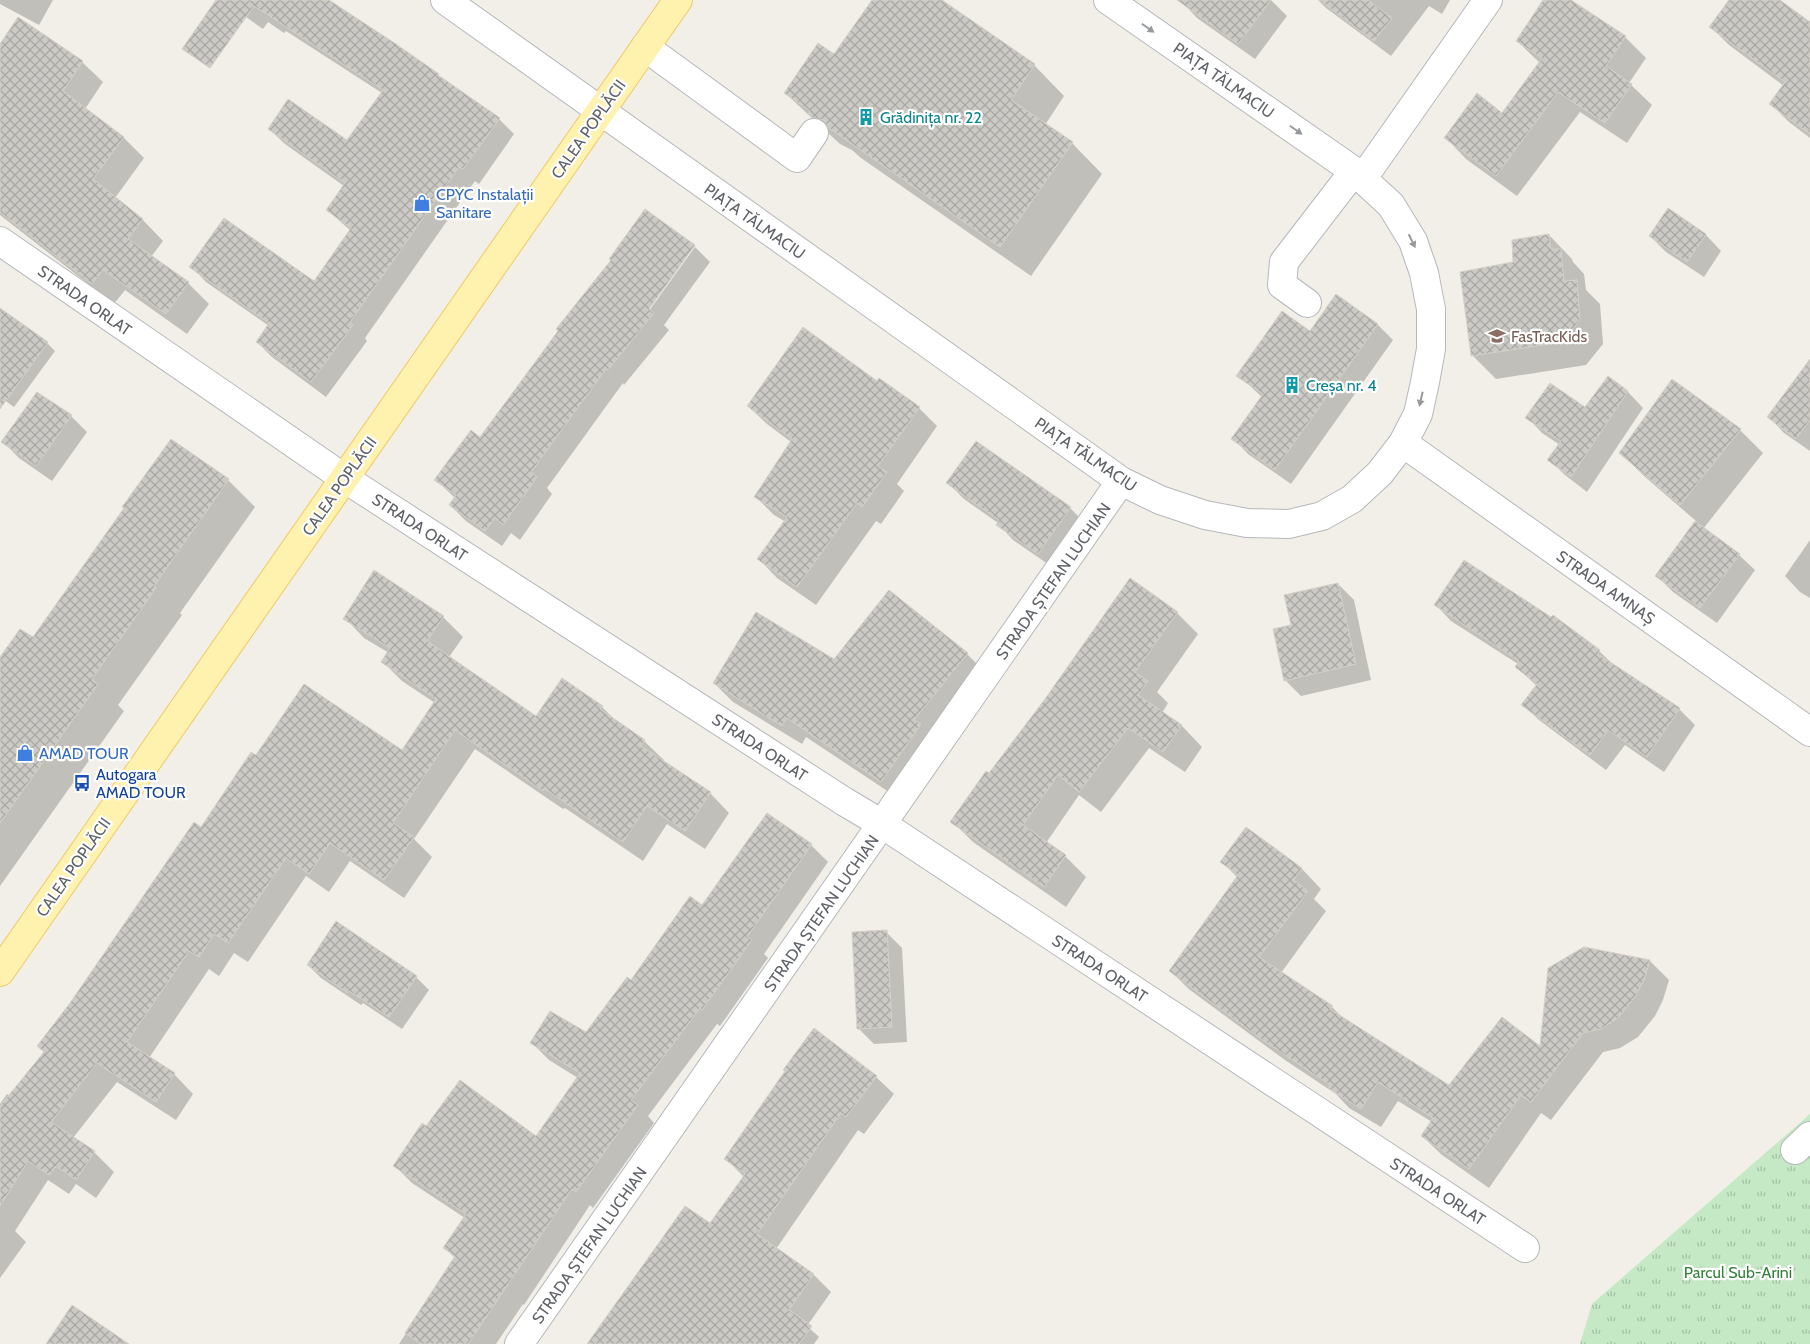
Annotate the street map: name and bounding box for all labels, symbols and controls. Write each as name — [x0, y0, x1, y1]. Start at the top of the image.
one-way arrow — [1141, 23, 1155, 33]
street label: PIAȚA TĂLMACIU — [1169, 39, 1278, 123]
street label: CALEA POPLĂCII — [547, 76, 630, 182]
building icon: Grădinița nr. 22 — [856, 107, 876, 127]
place label: Grădinița nr. 22 — [880, 108, 982, 128]
one-way arrow — [1289, 125, 1303, 135]
street label: PIAȚA TĂLMACIU — [700, 180, 809, 264]
place label: CPYC Instalații Sanitare — [436, 185, 533, 222]
shop icon: CPYC Instalații Sanitare — [412, 193, 432, 213]
one-way arrow — [1408, 233, 1416, 248]
street label: STRADA ORLAT — [34, 261, 136, 340]
school or university icon: FasTracKids — [1487, 326, 1507, 346]
place label: FasTracKids — [1511, 327, 1587, 346]
building icon: Creșa nr. 4 — [1282, 375, 1302, 395]
place label: Creșa nr. 4 — [1306, 376, 1376, 396]
one-way arrow — [1417, 392, 1425, 407]
street label: PIAȚA TĂLMACIU — [1031, 413, 1140, 496]
street label: CALEA POPLĂCII — [298, 433, 381, 539]
street label: STRADA ORLAT — [369, 490, 471, 566]
street label: STRADA ȘTEFAN LUCHIAN — [992, 499, 1116, 664]
street label: STRADA AMNAȘ — [1552, 546, 1658, 629]
street label: STRADA ORLAT — [709, 710, 811, 786]
shop icon: AMAD TOUR — [15, 743, 35, 763]
place label: AMAD TOUR — [39, 744, 129, 763]
place label: Autogara AMAD TOUR — [96, 765, 186, 802]
bus stop icon: Autogara AMAD TOUR — [72, 773, 92, 793]
street label: CALEA POPLĂCII — [32, 814, 115, 920]
street label: STRADA ȘTEFAN LUCHIAN — [760, 831, 884, 996]
street label: STRADA ORLAT — [1049, 931, 1151, 1007]
street label: STRADA ORLAT — [1387, 1154, 1489, 1230]
street label: STRADA ȘTEFAN LUCHIAN — [528, 1163, 652, 1328]
park label: Parcul Sub-Arini — [1684, 1263, 1792, 1282]

